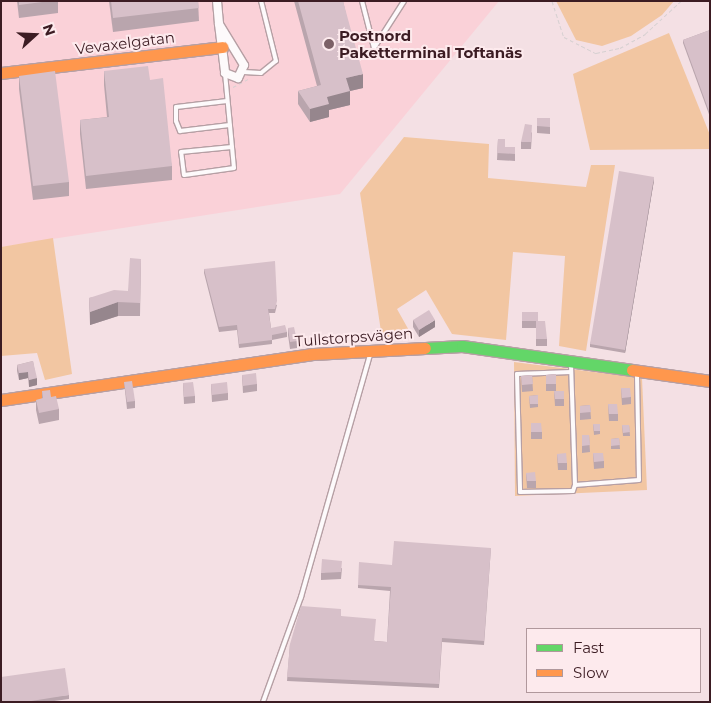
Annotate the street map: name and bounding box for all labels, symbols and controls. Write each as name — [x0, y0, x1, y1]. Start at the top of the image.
north arrow — [10, 10, 60, 60]
text: N — [39, 21, 59, 38]
place label: Postnord Paketterminal Toftanäs — [339, 26, 522, 61]
street label: Vevaxelgatan — [74, 28, 176, 58]
marker: Postnord Paketterminal Toftanäs — [323, 38, 335, 50]
street label: Tullstorpsvägen — [294, 324, 414, 350]
legend — [526, 628, 701, 693]
text: Fast — [573, 638, 604, 657]
text: Slow — [573, 663, 609, 682]

